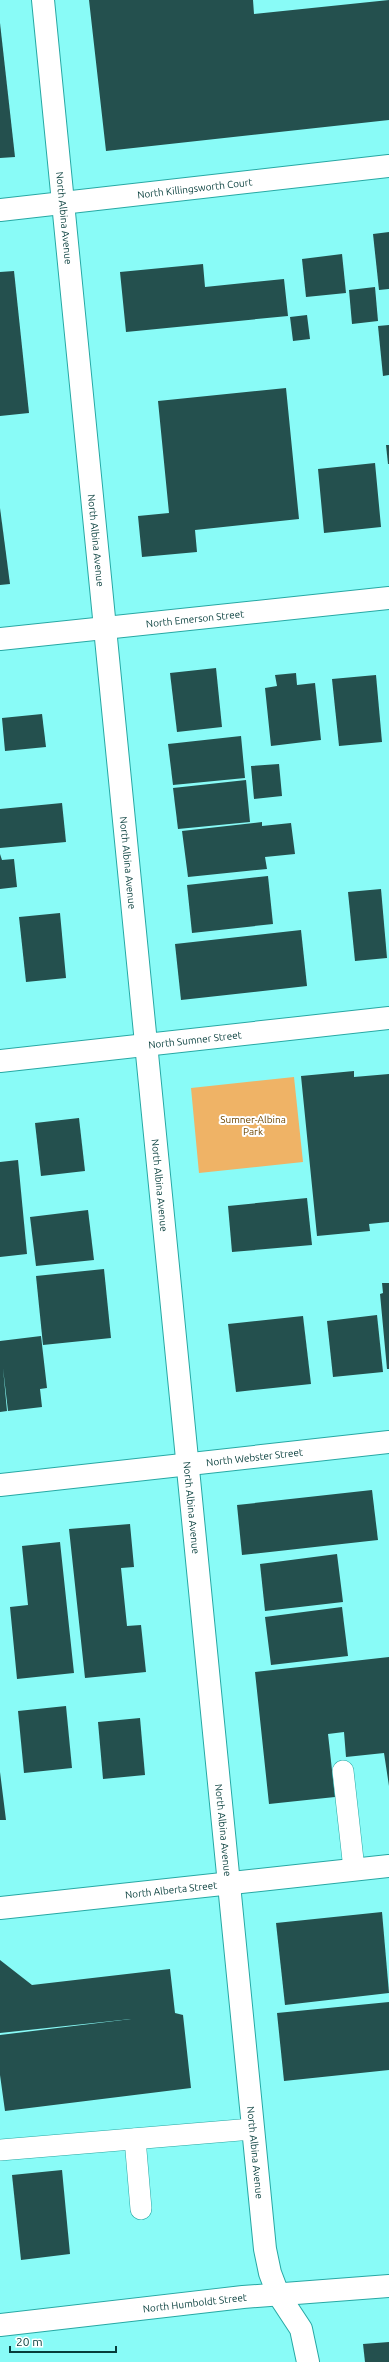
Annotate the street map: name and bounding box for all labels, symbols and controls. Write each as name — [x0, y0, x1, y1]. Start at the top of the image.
street label: North Albina Avenue — [54, 171, 75, 265]
street label: North Killingsworth Court — [137, 176, 253, 200]
street label: North Albina Avenue — [86, 494, 106, 587]
street label: North Emerson Street — [145, 608, 245, 629]
street label: North Albina Avenue — [118, 816, 138, 910]
street label: North Sumner Street — [148, 1029, 242, 1050]
park label: Sumner-Albina Park — [220, 1114, 286, 1137]
street label: North Albina Avenue — [150, 1138, 170, 1232]
street label: North Webster Street — [206, 1446, 303, 1468]
street label: North Albina Avenue — [182, 1461, 202, 1555]
street label: North Albina Avenue — [214, 1783, 234, 1877]
street label: North Alberta Street — [124, 1879, 218, 1900]
street label: North Albina Avenue — [245, 2106, 266, 2199]
street label: North Humboldt Street — [142, 2291, 247, 2314]
scale bar — [10, 2328, 116, 2354]
text: 20 m — [16, 2335, 43, 2348]

